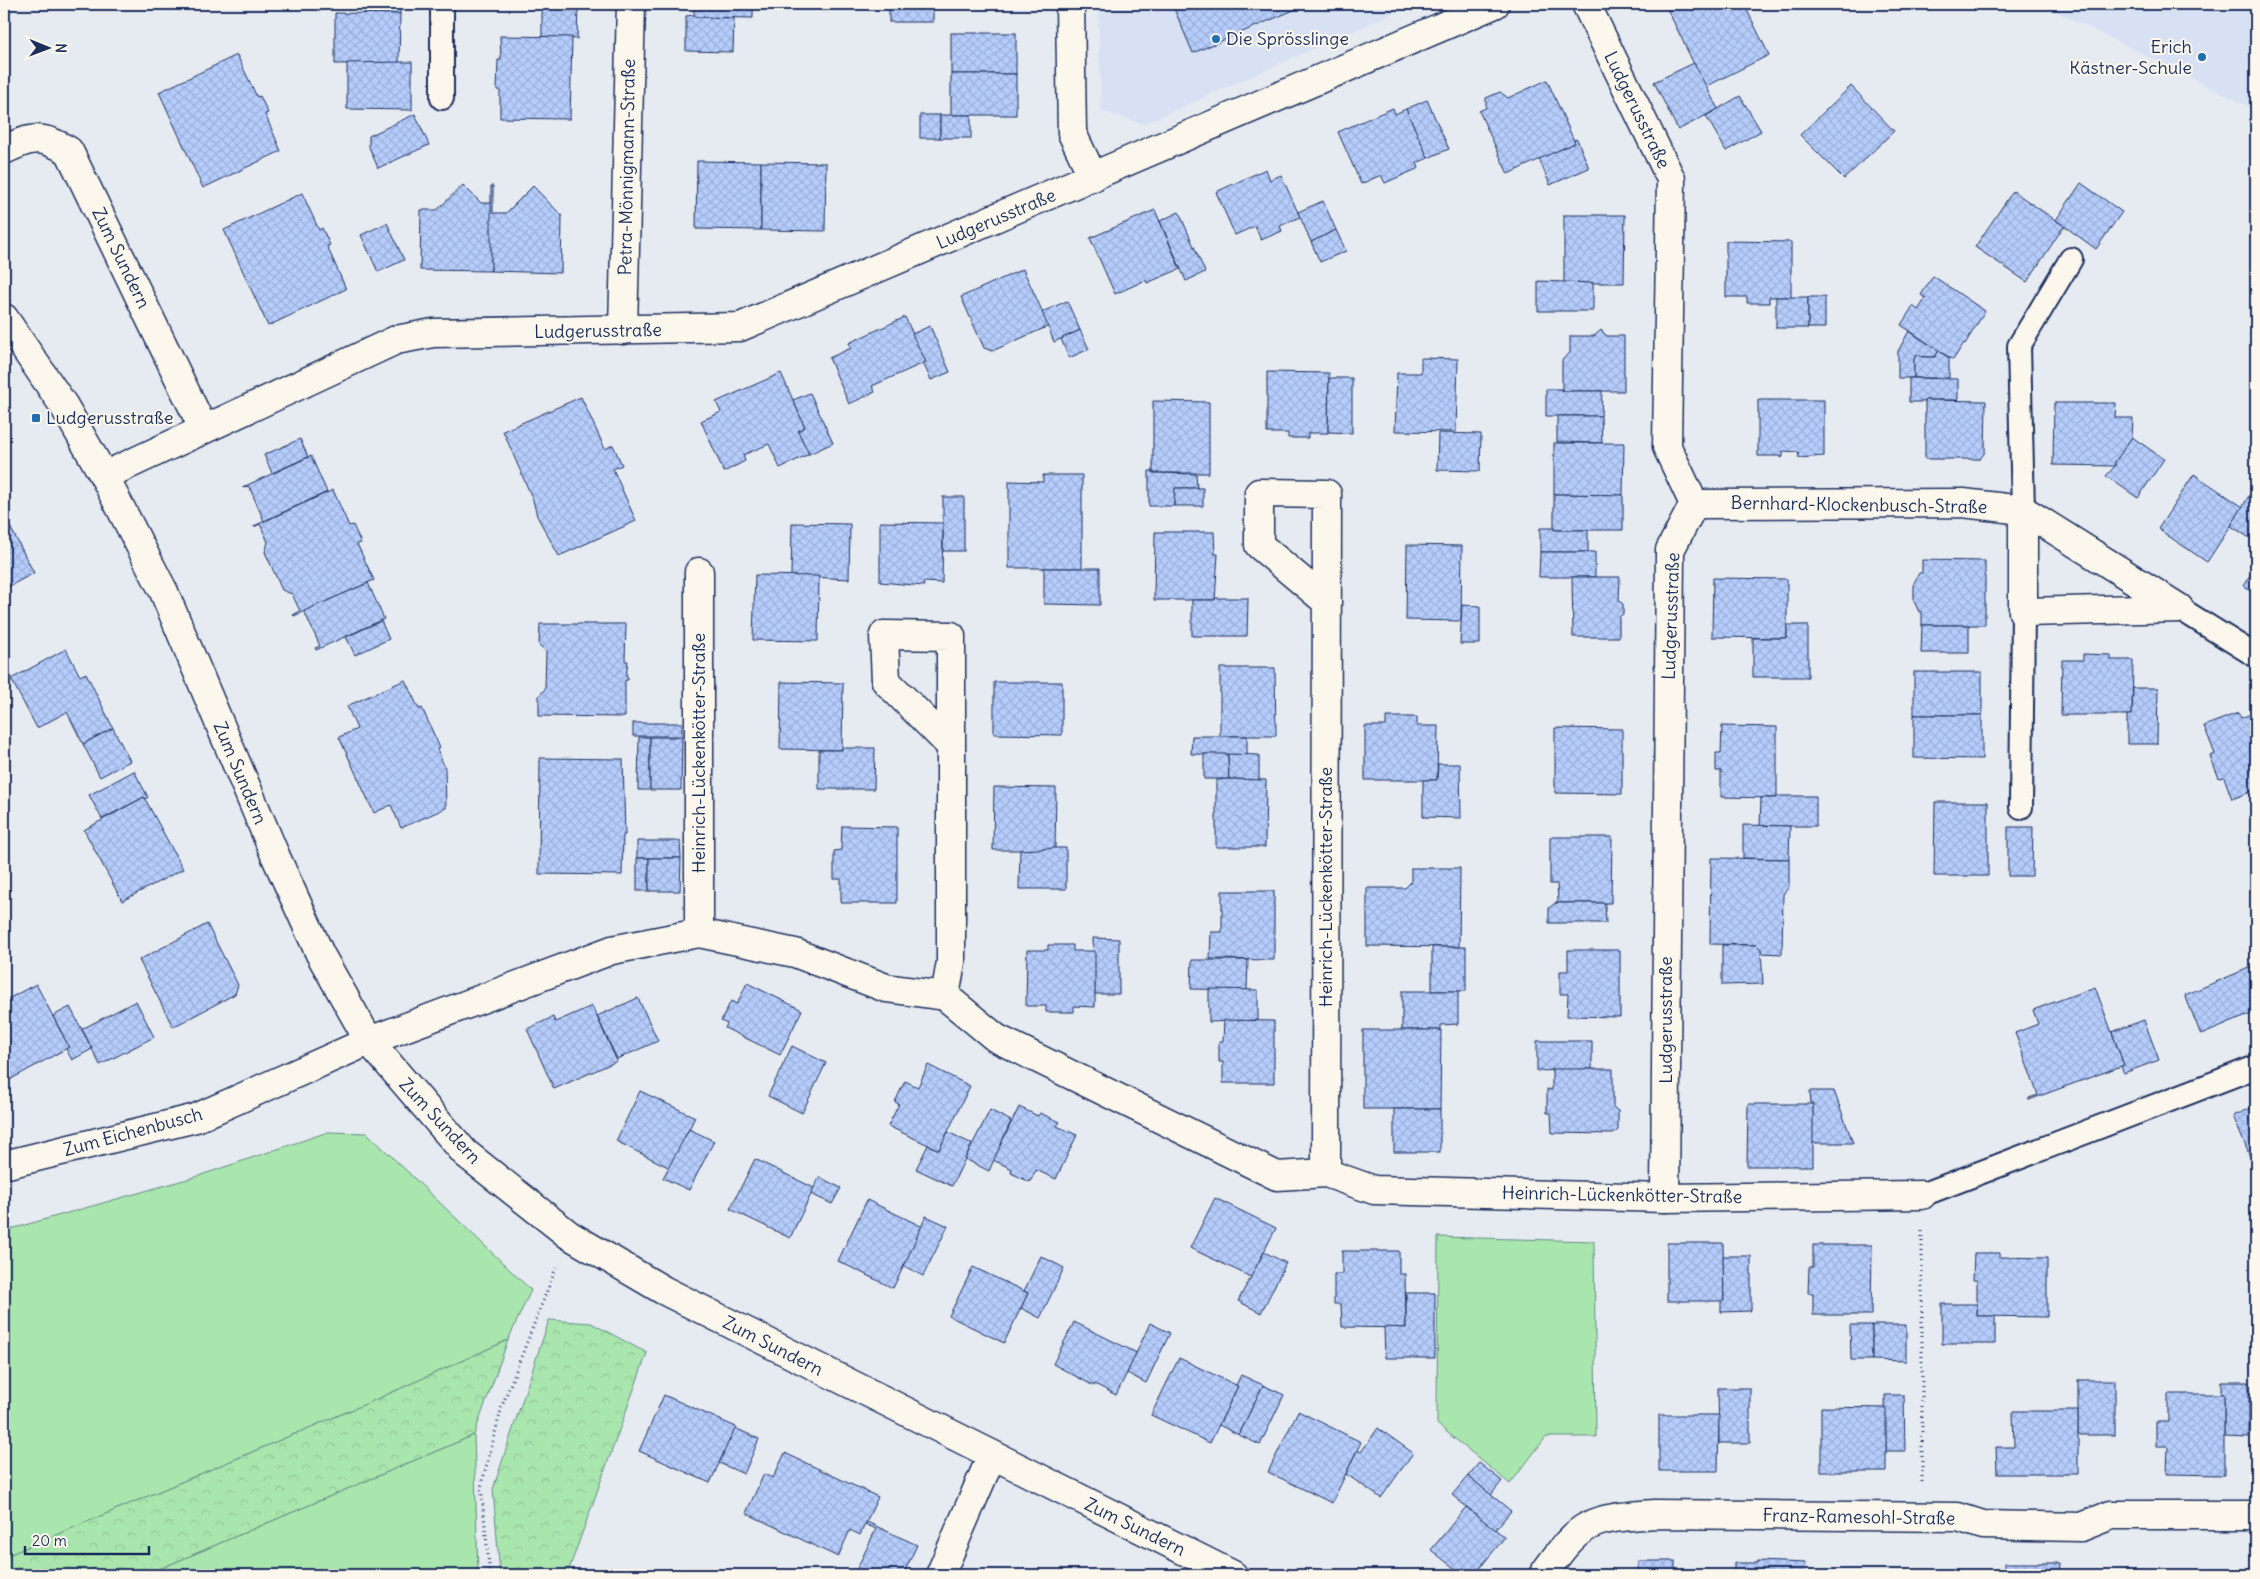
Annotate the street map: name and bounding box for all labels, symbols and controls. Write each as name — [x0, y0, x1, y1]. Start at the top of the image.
north arrow — [22, 22, 72, 72]
place label: Die Sprösslinge — [1226, 27, 1349, 50]
marker: Die Sprösslinge — [1210, 33, 1222, 45]
place label: Erich Kästner-Schule — [2069, 35, 2192, 79]
text: N — [52, 43, 70, 53]
street label: Ludgerusstraße — [1599, 47, 1676, 172]
marker: Erich Kästner-Schule — [2196, 51, 2208, 63]
street label: Petra-Mönnigmann-Straße — [613, 58, 640, 276]
street label: Ludgerusstraße — [933, 183, 1059, 254]
street label: Zum Sundern — [87, 204, 156, 312]
street label: Ludgerusstraße — [534, 318, 662, 343]
place label: Ludgerusstraße — [46, 406, 174, 429]
marker: Ludgerusstraße — [30, 412, 42, 424]
street label: Bernhard-Klockenbusch-Straße — [1731, 491, 1988, 518]
street label: Ludgerusstraße — [1657, 552, 1684, 680]
street label: Heinrich-Lückenkötter-Straße — [687, 633, 710, 873]
street label: Zum Sundern — [209, 718, 272, 828]
street label: Heinrich-Lückenkötter-Straße — [1314, 767, 1337, 1007]
street label: Ludgerusstraße — [1654, 956, 1677, 1084]
street label: Zum Sundern — [395, 1073, 486, 1168]
street label: Zum Eichenbusch — [61, 1102, 205, 1161]
street label: Heinrich-Lückenkötter-Straße — [1502, 1181, 1742, 1208]
street label: Zum Sundern — [719, 1310, 827, 1381]
street label: Zum Sundern — [1081, 1492, 1189, 1561]
street label: Franz-Ramesohl-Straße — [1763, 1503, 1956, 1530]
scale bar — [25, 1524, 149, 1556]
text: 20 m — [32, 1531, 67, 1550]

